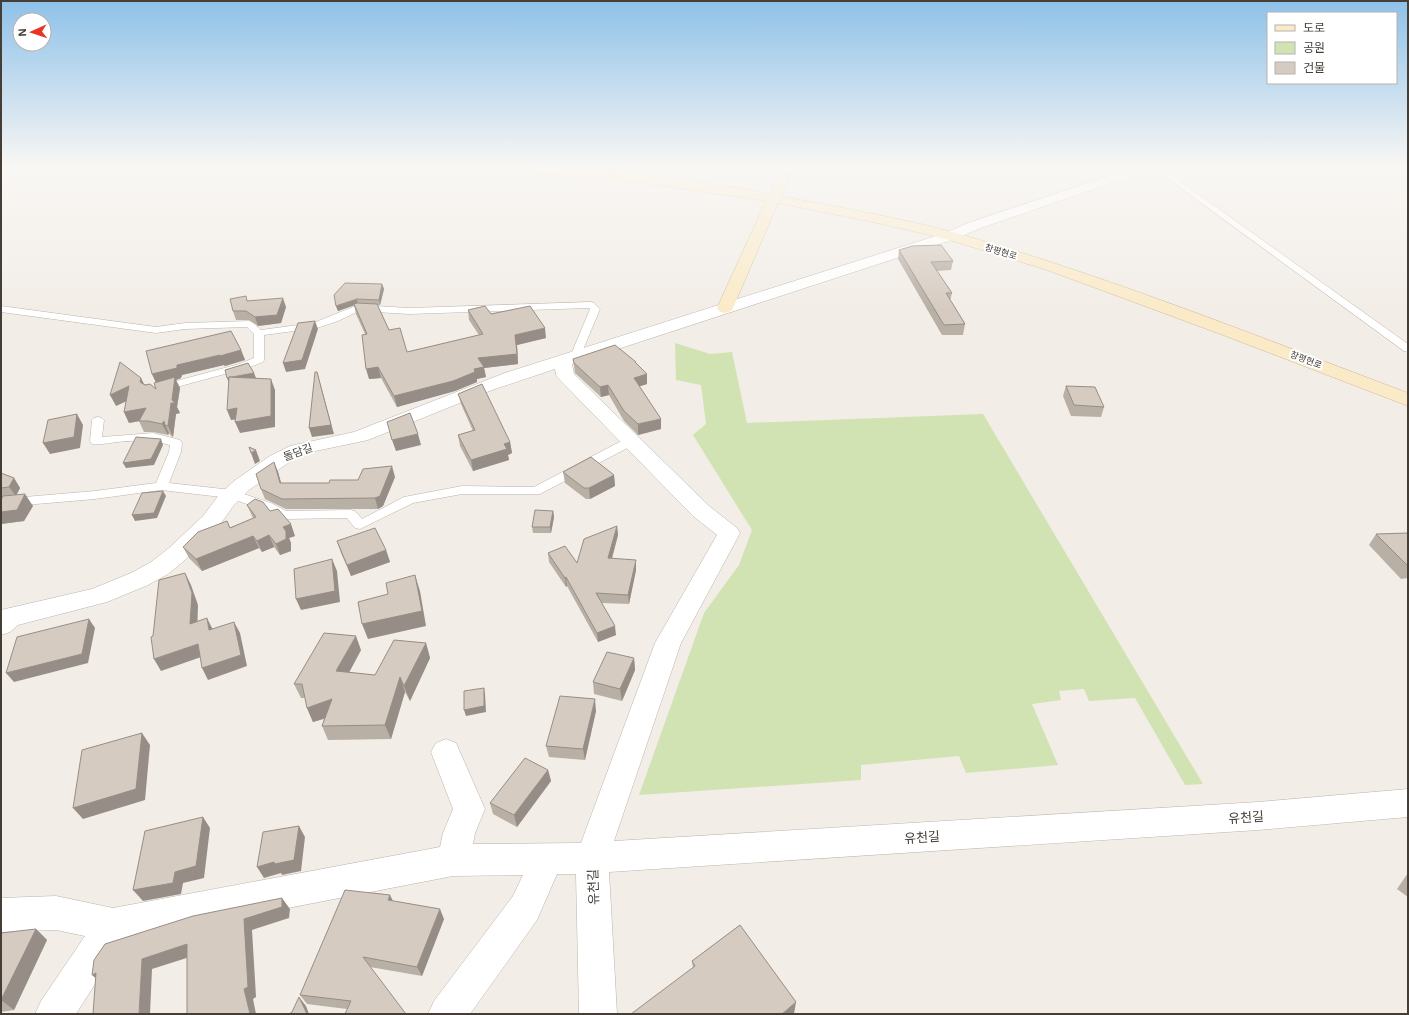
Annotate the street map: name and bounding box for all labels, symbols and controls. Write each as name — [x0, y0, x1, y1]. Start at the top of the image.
north arrow — [12, 12, 52, 52]
legend — [1267, 12, 1397, 84]
text: 도로 — [1303, 21, 1325, 35]
text: N — [16, 28, 28, 37]
text: 공원 — [1303, 41, 1325, 55]
text: 건물 — [1303, 61, 1325, 75]
street label: 창평현로 — [984, 242, 1018, 262]
street label: 창평현로 — [1289, 349, 1323, 371]
street label: 돌담길 — [282, 441, 314, 463]
street label: 유천길 — [1228, 809, 1264, 826]
street label: 유천길 — [904, 829, 940, 846]
street label: 유천길 — [585, 869, 602, 905]

